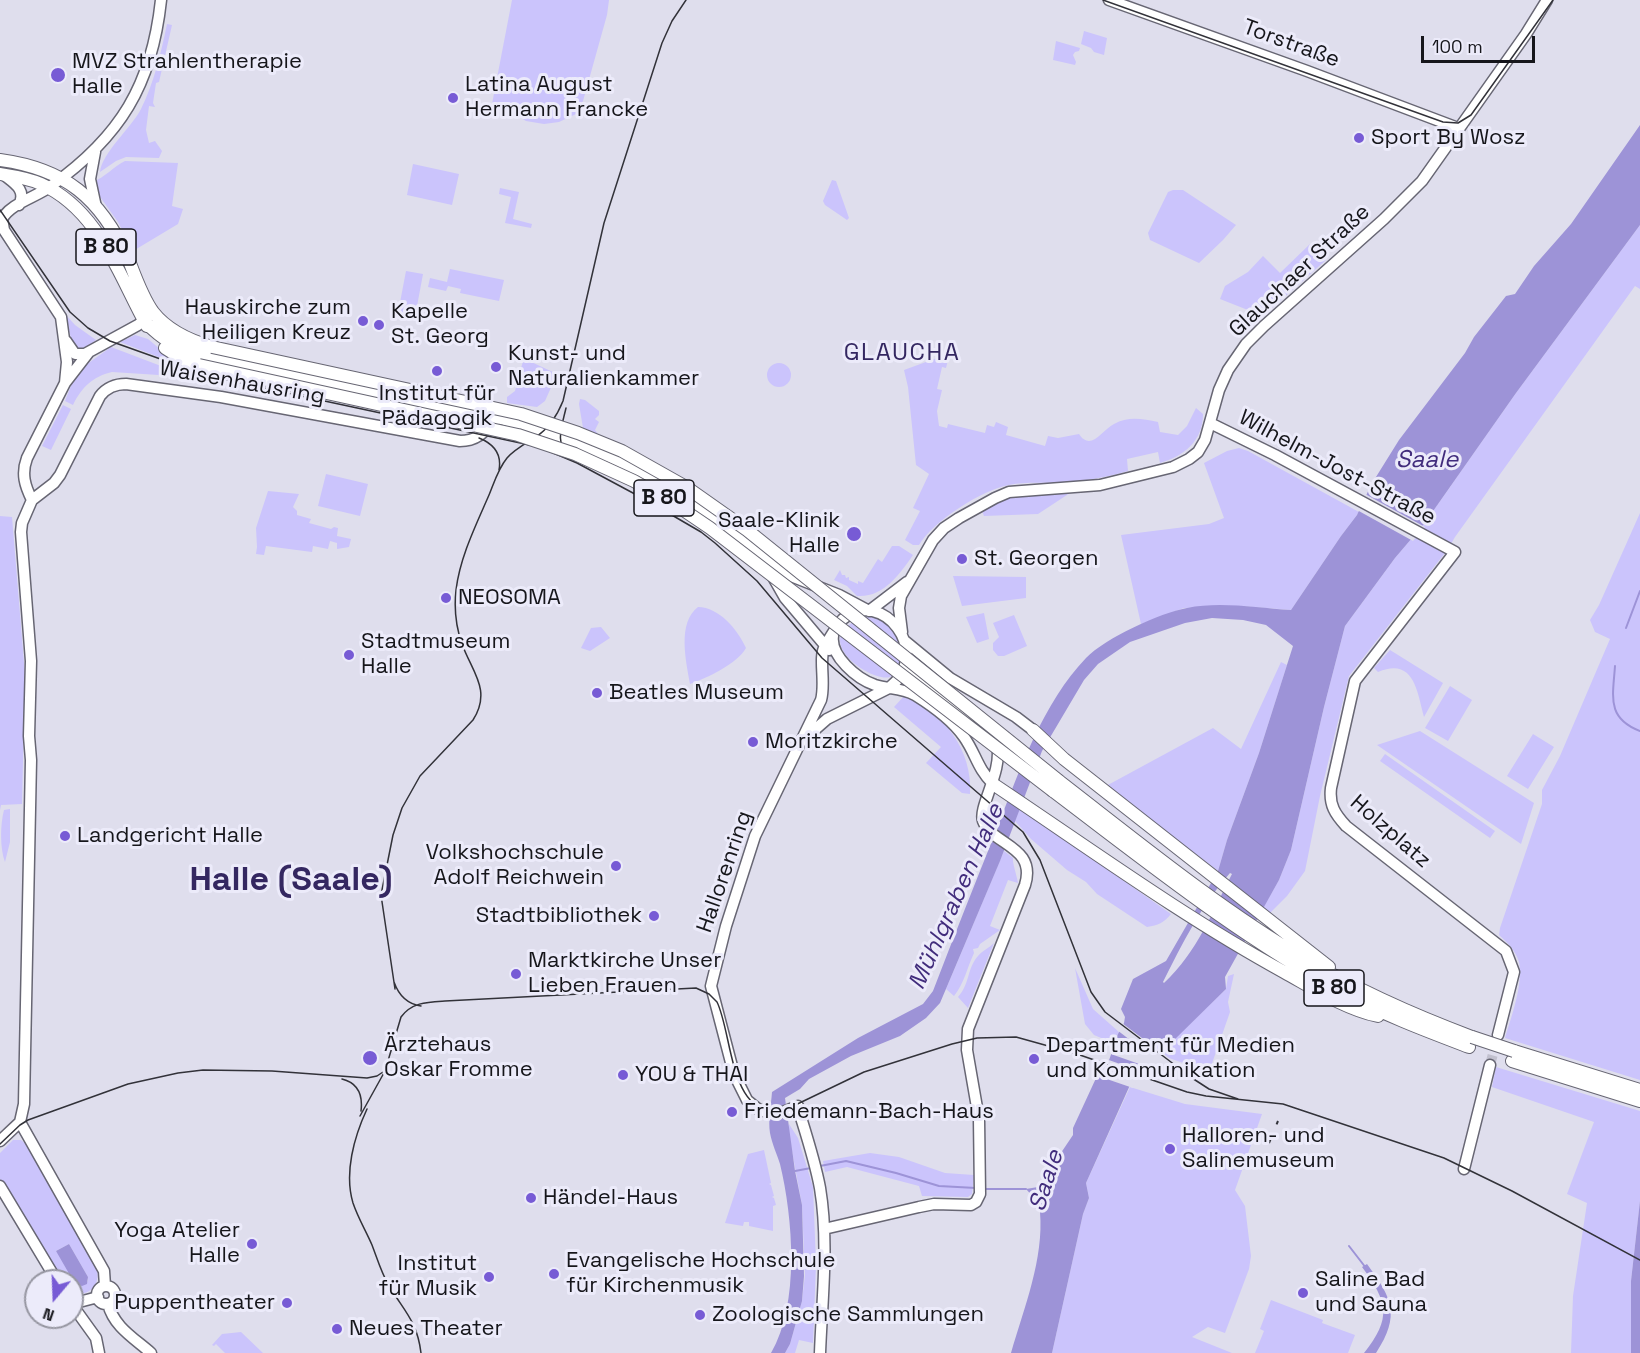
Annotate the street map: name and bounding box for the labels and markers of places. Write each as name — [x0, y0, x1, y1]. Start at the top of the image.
place label: MVZ Strahlentherapie Halle — [72, 49, 302, 100]
marker: MVZ Strahlentherapie Halle — [49, 66, 67, 84]
place label: Latina August Hermann Francke — [465, 72, 648, 124]
marker: Latina August Hermann Francke — [446, 91, 460, 105]
place label: Sport By Wosz — [1371, 125, 1526, 151]
marker: Sport By Wosz — [1352, 131, 1366, 145]
place label: Hauskirche zum Heiligen Kreuz — [185, 295, 351, 346]
place label: Kapelle St. Georg — [391, 299, 489, 350]
marker: Hauskirche zum Heiligen Kreuz — [356, 314, 370, 328]
marker: Kapelle St. Georg — [372, 318, 386, 332]
place label: Kunst- und Naturalienkammer — [508, 341, 699, 392]
marker: Kunst- und Naturalienkammer — [489, 360, 503, 374]
marker: Institut für Pädagogik — [430, 364, 444, 378]
place label: Institut für Pädagogik — [379, 381, 495, 433]
place label: Saale-Klinik Halle — [718, 508, 840, 560]
marker: Saale-Klinik Halle — [845, 525, 863, 543]
place label: St. Georgen — [974, 546, 1098, 572]
marker: St. Georgen — [955, 552, 969, 566]
place label: NEOSOMA — [458, 585, 561, 611]
marker: NEOSOMA — [439, 591, 453, 605]
place label: Stadtmuseum Halle — [361, 629, 510, 680]
marker: Stadtmuseum Halle — [342, 648, 356, 662]
place label: Beatles Museum — [609, 680, 784, 706]
marker: Beatles Museum — [590, 686, 604, 700]
place label: Moritzkirche — [765, 729, 898, 755]
marker: Moritzkirche — [746, 735, 760, 749]
place label: Landgericht Halle — [77, 823, 263, 849]
marker: Landgericht Halle — [58, 829, 72, 843]
place label: Volkshochschule Adolf Reichwein — [425, 840, 604, 891]
marker: Volkshochschule Adolf Reichwein — [609, 859, 623, 873]
place label: Stadtbibliothek — [476, 903, 642, 929]
marker: Stadtbibliothek — [647, 909, 661, 923]
place label: Marktkirche Unser Lieben Frauen — [528, 948, 721, 999]
marker: Marktkirche Unser Lieben Frauen — [509, 967, 523, 981]
place label: Ärztehaus Oskar Fromme — [384, 1032, 533, 1084]
place label: Department für Medien und Kommunikation — [1046, 1033, 1295, 1084]
marker: Ärztehaus Oskar Fromme — [361, 1049, 379, 1067]
marker: Department für Medien und Kommunikation — [1027, 1052, 1041, 1066]
place label: YOU & THAI — [635, 1062, 748, 1088]
marker: YOU & THAI — [616, 1068, 630, 1082]
place label: Friedemann-Bach-Haus — [744, 1099, 994, 1125]
marker: Friedemann-Bach-Haus — [725, 1105, 739, 1119]
place label: Halloren- und Salinemuseum — [1182, 1123, 1335, 1174]
marker: Halloren- und Salinemuseum — [1163, 1142, 1177, 1156]
place label: Händel-Haus — [543, 1185, 678, 1211]
marker: Händel-Haus — [524, 1191, 538, 1205]
place label: Yoga Atelier Halle — [114, 1218, 240, 1270]
marker: Yoga Atelier Halle — [245, 1237, 259, 1251]
place label: Evangelische Hochschule für Kirchenmusik — [566, 1248, 835, 1300]
place label: Institut für Musik — [379, 1251, 477, 1302]
marker: Evangelische Hochschule für Kirchenmusik — [547, 1267, 561, 1281]
place label: Saline Bad und Sauna — [1315, 1267, 1427, 1318]
marker: Institut für Musik — [482, 1270, 496, 1284]
marker: Saline Bad und Sauna — [1296, 1286, 1310, 1300]
place label: Puppentheater — [114, 1290, 275, 1316]
marker: Puppentheater — [280, 1296, 294, 1310]
place label: Zoologische Sammlungen — [712, 1302, 984, 1328]
marker: Zoologische Sammlungen — [693, 1308, 707, 1322]
place label: Neues Theater — [349, 1316, 503, 1342]
marker: Neues Theater — [330, 1322, 344, 1336]

